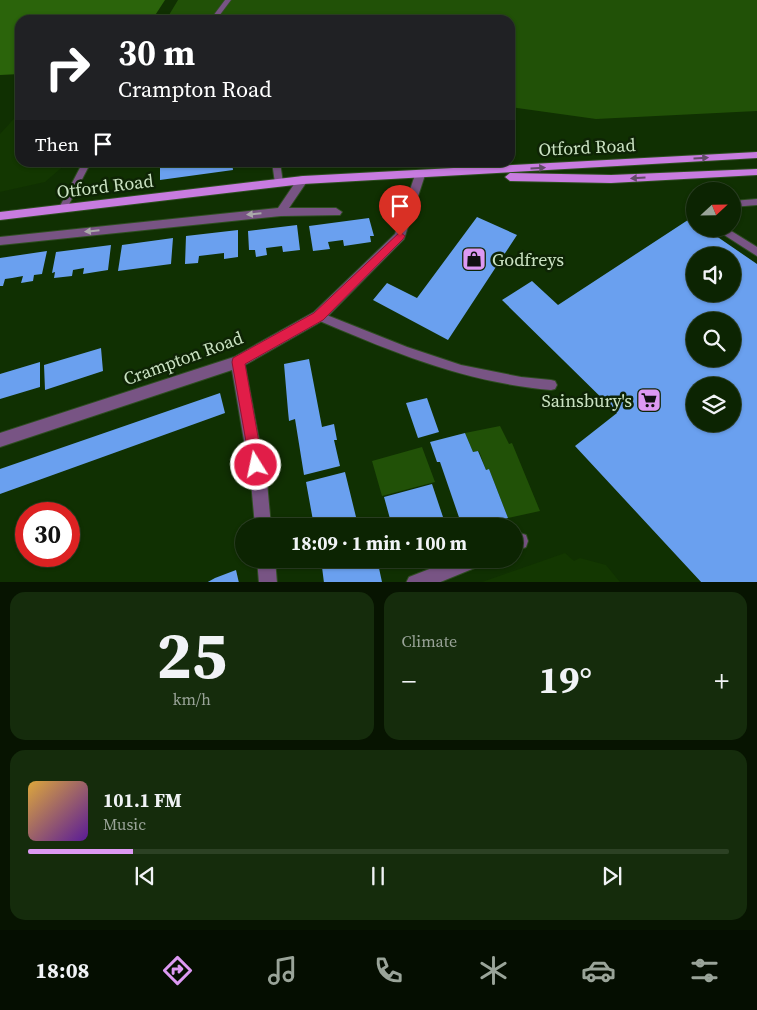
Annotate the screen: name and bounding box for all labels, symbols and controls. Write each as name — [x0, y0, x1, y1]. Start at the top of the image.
text: 30 m — [118, 29, 195, 77]
icon: right — [35, 35, 100, 100]
text: Crampton Road — [118, 74, 272, 104]
icon: arrive — [89, 130, 117, 158]
text: Then — [35, 131, 79, 157]
street label: Otford Road — [538, 132, 636, 162]
one-way arrow — [693, 153, 709, 161]
one-way arrow — [531, 163, 547, 171]
street label: Otford Road — [55, 168, 155, 204]
one-way arrow — [630, 174, 646, 182]
north arrow — [686, 182, 741, 238]
map controls — [686, 182, 741, 432]
pin — [379, 185, 421, 236]
icon: arrive — [386, 192, 414, 220]
one-way arrow — [245, 211, 261, 219]
one-way arrow — [84, 227, 100, 235]
shop icon: Godfreys — [461, 246, 487, 272]
place label: Godfreys — [492, 247, 564, 272]
button: sound — [686, 247, 741, 302]
button: search — [686, 312, 741, 367]
street label: Crampton Road — [120, 325, 246, 391]
button: layers — [686, 377, 741, 432]
supermarket icon: Sainsbury's — [636, 387, 662, 413]
place label: Sainsbury's — [541, 388, 632, 413]
position arrow — [229, 438, 281, 490]
speed limit sign: 30 — [15, 502, 80, 567]
text: 18:09 · 1 min · 100 m — [291, 530, 467, 556]
text: 25 — [157, 611, 227, 700]
text: Climate — [402, 630, 457, 652]
text: 19° — [538, 654, 592, 706]
text: − — [402, 662, 416, 700]
text: + — [714, 662, 729, 700]
text: km/h — [173, 688, 211, 710]
text: 101.1 FM — [103, 787, 182, 813]
text: Music — [103, 813, 146, 835]
icon: previous — [131, 862, 159, 890]
icon: pause — [364, 862, 392, 890]
icon: next — [598, 862, 626, 890]
icon: directions — [160, 953, 195, 988]
icon: music — [265, 953, 300, 988]
icon: phone — [371, 953, 406, 988]
icon: climate — [476, 953, 511, 988]
icon: car — [581, 953, 616, 988]
icon: filters — [687, 953, 722, 988]
text: 18:08 — [35, 955, 89, 985]

